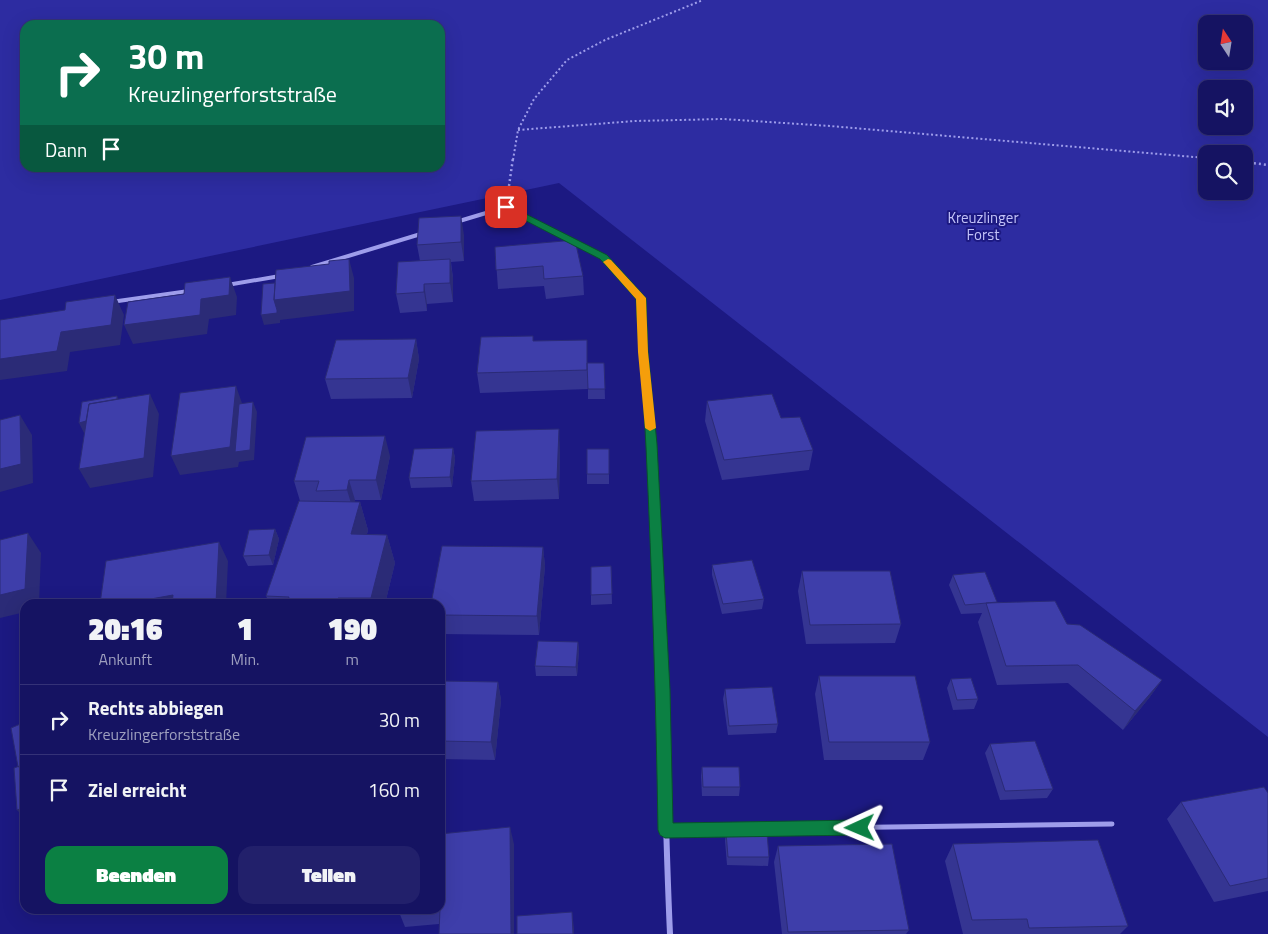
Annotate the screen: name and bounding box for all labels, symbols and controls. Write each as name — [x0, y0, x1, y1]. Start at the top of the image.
north arrow — [1198, 15, 1252, 70]
map controls — [1198, 15, 1253, 200]
text: 30 m — [128, 29, 204, 83]
icon: right — [45, 40, 110, 105]
text: Kreuzlingerforststraße — [128, 77, 337, 111]
button: sound — [1198, 80, 1253, 135]
text: Dann — [45, 135, 87, 164]
icon: arrive — [97, 135, 125, 163]
button: search — [1198, 145, 1253, 200]
pin — [485, 186, 527, 228]
icon: arrive — [492, 193, 520, 221]
park label: Kreuzlinger Forst — [947, 206, 1019, 246]
text: 20:16 — [88, 606, 163, 652]
text: 1 — [237, 606, 253, 652]
text: 190 — [328, 606, 377, 652]
text: Ankunft — [98, 647, 152, 671]
text: Min. — [231, 647, 260, 671]
text: m — [346, 647, 359, 671]
text: Rechts abbiegen — [88, 693, 224, 722]
text: 30 m — [379, 705, 420, 734]
icon: right — [45, 706, 73, 734]
text: Kreuzlingerforststraße — [88, 722, 240, 746]
text: Ziel erreicht — [88, 775, 186, 804]
text: 160 m — [368, 775, 420, 804]
icon: arrive — [45, 776, 73, 804]
position arrow — [833, 801, 885, 853]
button: Beenden — [45, 846, 228, 904]
button: Teilen — [238, 846, 420, 904]

